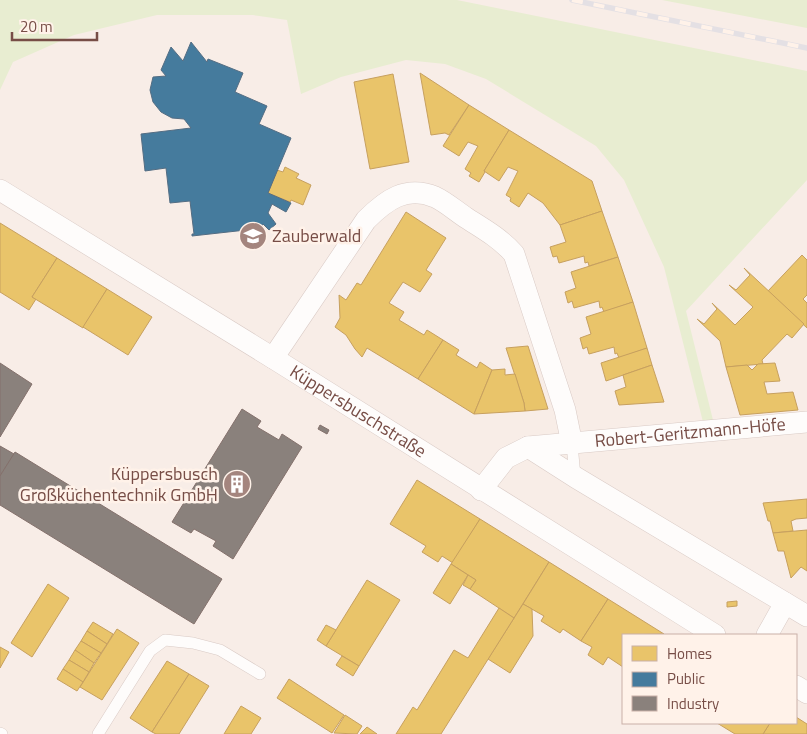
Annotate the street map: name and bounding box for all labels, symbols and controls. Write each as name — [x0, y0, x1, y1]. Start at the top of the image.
scale bar — [12, 10, 98, 42]
text: 20 m — [20, 15, 53, 38]
school or university icon: Zauberwald — [238, 221, 268, 251]
place label: Zauberwald — [272, 222, 361, 249]
street label: Küppersbuschstraße — [285, 358, 432, 464]
street label: Robert-Geritzmann-Höfe — [593, 410, 787, 454]
place label: Küppersbusch Großküchentechnik GmbH — [20, 460, 218, 508]
building icon: Küppersbusch Großküchentechnik GmbH — [222, 469, 252, 499]
legend — [622, 634, 797, 724]
text: Homes — [667, 642, 712, 665]
text: Public — [667, 667, 705, 690]
text: Industry — [667, 692, 719, 715]

